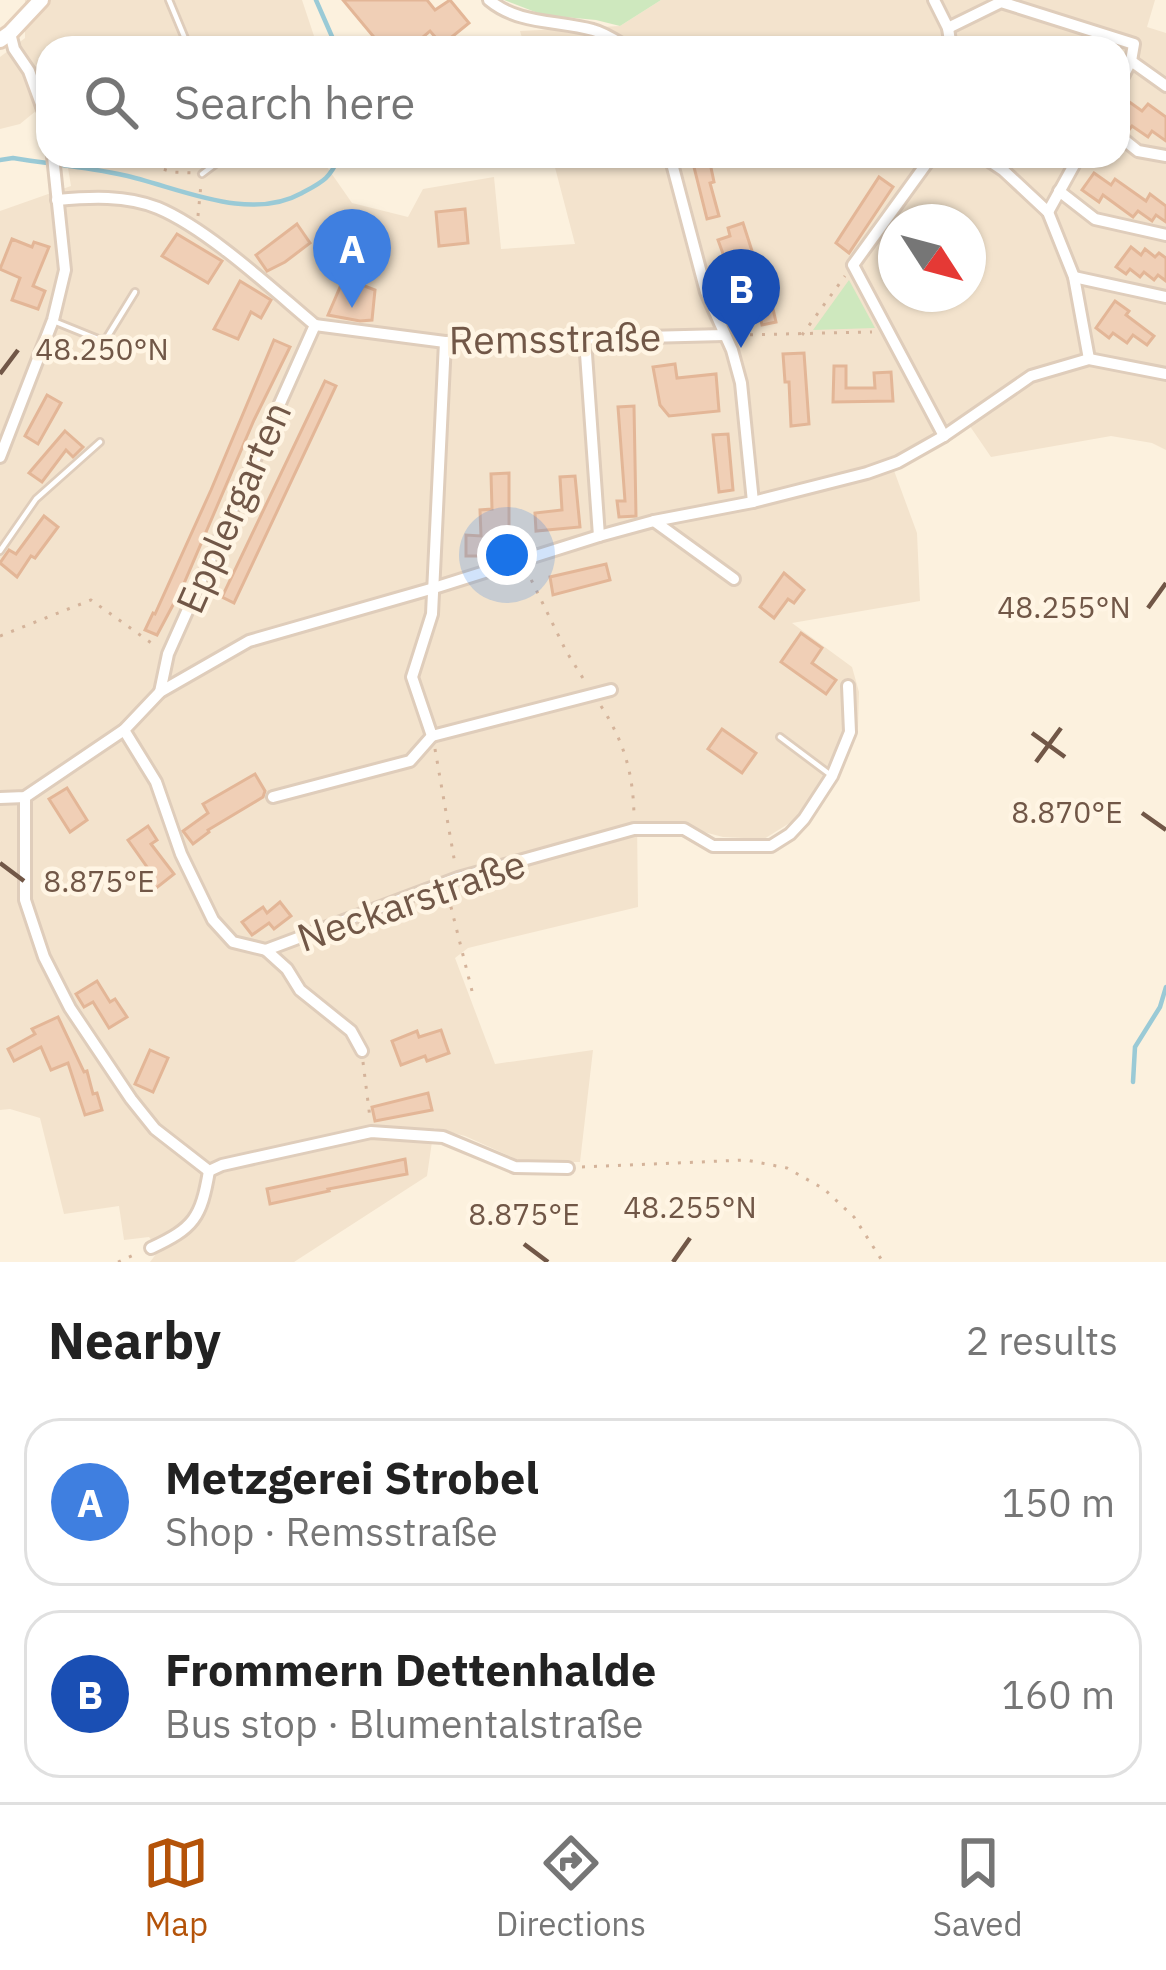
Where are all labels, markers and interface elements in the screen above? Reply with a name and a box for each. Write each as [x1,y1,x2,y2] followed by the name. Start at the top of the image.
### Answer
[36,36,1130,168] search box
[78,69,144,135] icon: search
[174,73,415,131] text: Search here
[878,204,986,312] north arrow
[313,209,391,308] pin: A
[702,249,780,348] pin: B
[448,311,662,365] street label: Remsstraße
[35,329,169,368] text: 48.250°N
[164,393,302,621] street label: Epplergarten
[477,525,537,585] your location
[997,587,1131,626] text: 48.255°N
[1011,792,1123,831] text: 8.870°E
[290,837,532,963] street label: Neckarstraße
[43,861,155,900] text: 8.875°E
[623,1187,757,1226] text: 48.255°N
[468,1194,580,1233] text: 8.875°E
[48,1307,221,1373] text: Nearby
[966,1315,1118,1366] text: 2 results
[165,1448,539,1506] text: Metzgerei Strobel
[77,1477,103,1528] text: A
[1002,1477,1115,1528] text: 150 m
[165,1506,498,1557] text: Shop · Remsstraße
[165,1640,656,1698] text: Frommern Dettenhalde
[77,1669,103,1720] text: B
[1002,1669,1115,1720] text: 160 m
[165,1698,643,1749] text: Bus stop · Blumentalstraße
[143,1830,209,1945] tab: Map
[496,1830,646,1945] tab: Directions
[933,1830,1023,1945] tab: Saved

